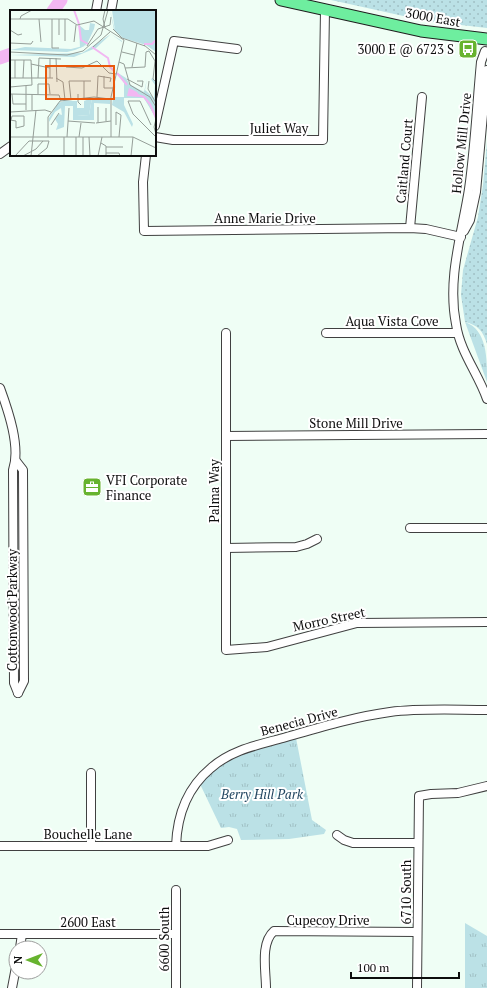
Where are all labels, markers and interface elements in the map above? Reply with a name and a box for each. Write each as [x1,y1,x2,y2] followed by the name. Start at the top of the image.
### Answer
[404,3,462,31] street label: 3000 East
[10,10,156,156] inset map
[457,38,479,60] bus stop icon: 3000 E @ 6723 S
[358,40,454,58] place label: 3000 E @ 6723 S
[447,92,475,194] street label: Hollow Mill Drive
[391,118,417,204] street label: Caitland Court
[250,119,309,137] street label: Juliet Way
[214,209,316,227] street label: Anne Marie Drive
[345,312,439,330] street label: Aqua Vista Cove
[309,414,403,432] street label: Stone Mill Drive
[205,459,223,523] street label: Palma Way
[106,471,187,504] place label: VFI Corporate Finance
[81,476,103,498] office icon: VFI Corporate Finance
[3,548,21,671] street label: Cottonwood Parkway
[291,603,367,635] street label: Morro Street
[258,702,340,740] street label: Benecia Drive
[220,785,304,803] park label: Berry Hill Park
[44,825,132,843] street label: Bouchelle Lane
[397,859,415,924] street label: 6710 South
[155,906,173,971] street label: 6600 South
[286,911,370,929] street label: Cupecoy Drive
[60,913,116,931] street label: 2600 East
[8,940,48,980] north arrow
[351,954,459,980] scale bar
[11,955,25,964] text: N
[357,960,390,975] text: 100 m

